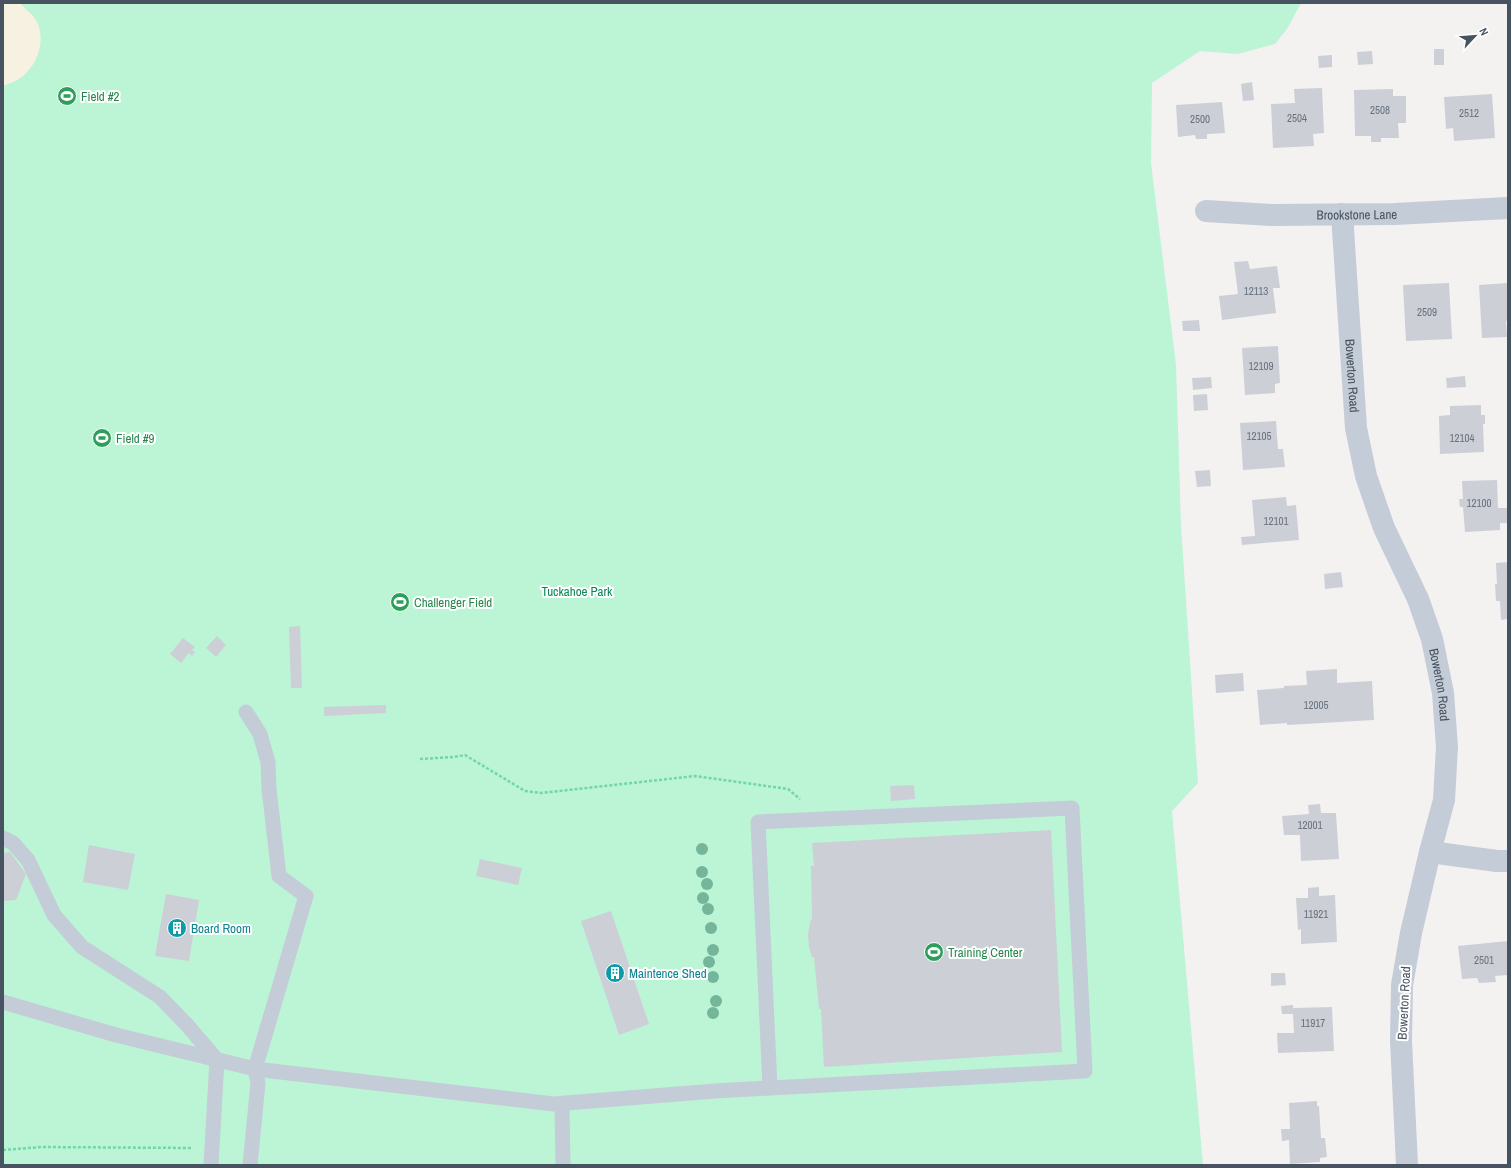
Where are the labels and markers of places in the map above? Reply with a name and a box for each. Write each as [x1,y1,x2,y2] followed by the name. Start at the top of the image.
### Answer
[56,85,78,107] sports icon: Field #2
[81,88,120,105] place label: Field #2
[91,427,113,449] sports icon: Field #9
[116,430,155,447] place label: Field #9
[389,591,411,613] sports icon: Challenger Field
[414,594,492,611] place label: Challenger Field
[166,917,188,939] building icon: Board Room
[191,920,251,937] place label: Board Room
[923,941,945,963] sports icon: Training Center
[948,944,1023,961] place label: Training Center
[604,962,626,984] building icon: Maintence Shed
[629,965,707,982] place label: Maintence Shed

